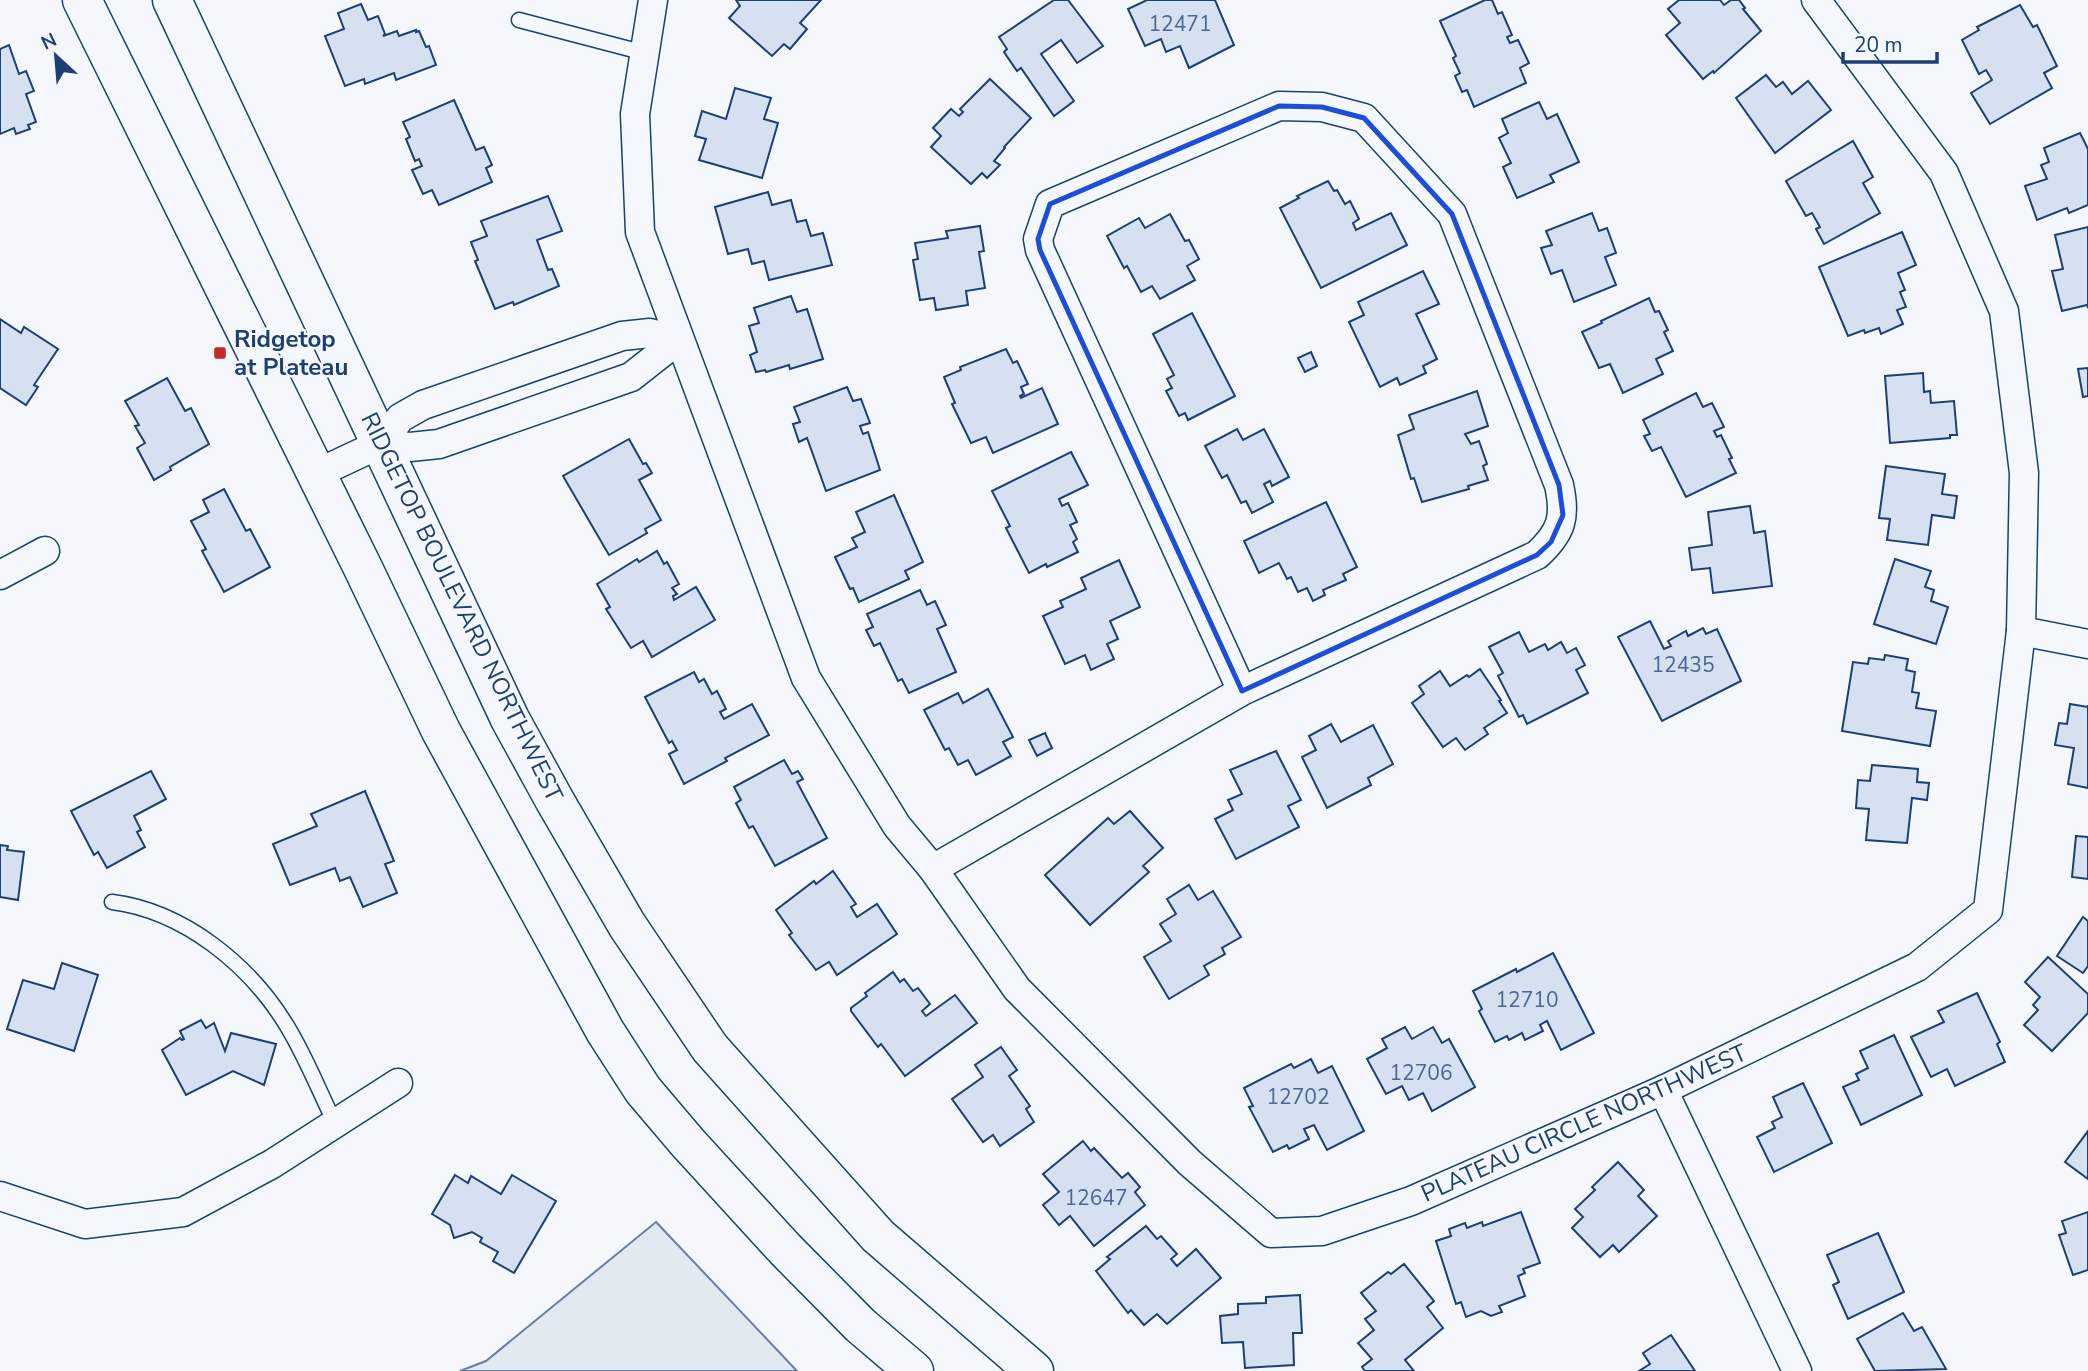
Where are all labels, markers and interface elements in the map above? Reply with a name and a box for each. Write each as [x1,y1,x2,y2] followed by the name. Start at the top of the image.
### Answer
[1149,10,1212,38] house number: 12471
[21,21,91,91] north arrow
[1843,21,1938,65] scale bar
[37,27,61,56] text: N
[1854,31,1903,59] text: 20 m
[234,323,348,383] place label: Ridgetop at Plateau
[212,345,228,361] marker: Ridgetop at Plateau
[353,407,571,808] street label: RIDGETOP BOULEVARD NORTHWEST
[1652,651,1715,679] house number: 12435
[1496,986,1559,1014] house number: 12710
[1416,1036,1753,1210] street label: PLATEAU CIRCLE NORTHWEST
[1390,1059,1453,1087] house number: 12706
[1267,1083,1330,1111] house number: 12702
[1065,1184,1128,1212] house number: 12647

